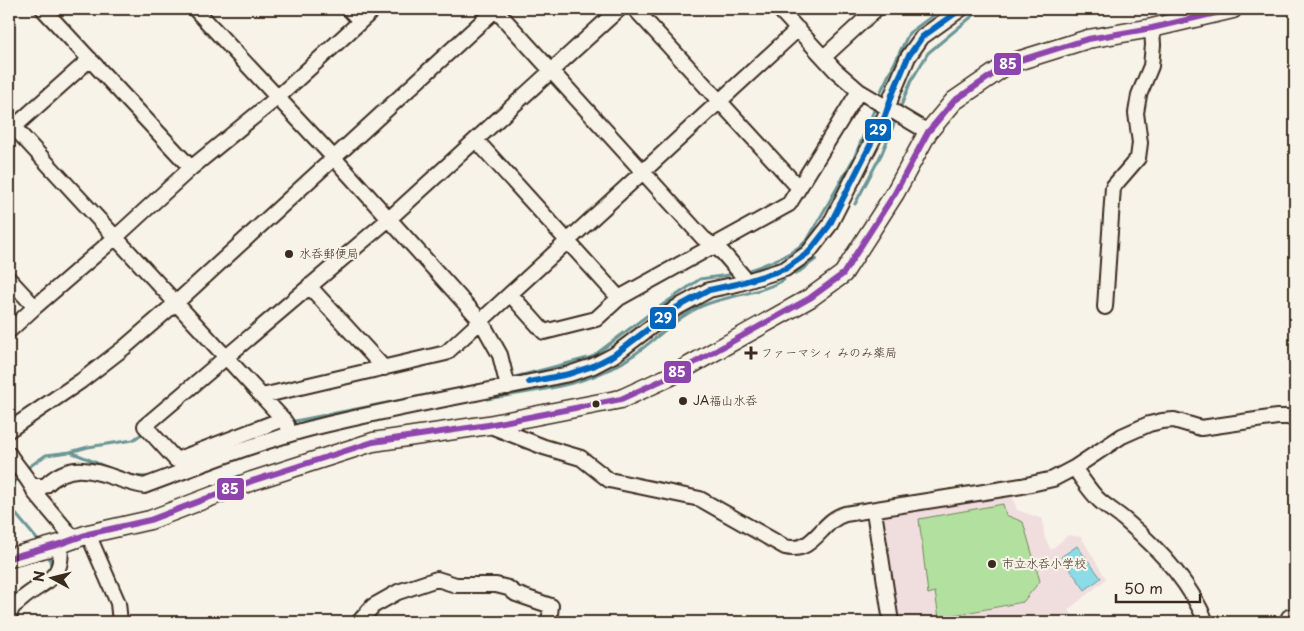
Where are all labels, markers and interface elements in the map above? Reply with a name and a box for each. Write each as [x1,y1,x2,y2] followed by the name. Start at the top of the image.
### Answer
[993,52,1022,76] line badge: 85
[999,53,1017,74] text: 85
[864,118,892,142] line badge: 29
[869,119,887,140] text: 29
[299,244,359,262] place label: 水呑郵便局
[283,248,295,260] marker: 水呑郵便局
[649,306,677,330] line badge: 29
[654,307,672,328] text: 29
[761,343,897,361] place label: ファーマシィ みのみ薬局
[745,347,757,359] marker: ファーマシィ みのみ薬局
[663,360,692,384] line badge: 85
[668,361,686,382] text: 85
[693,391,757,409] place label: JA福山水呑
[677,395,689,407] marker: JA福山水呑
[591,399,601,409] unlabelled marker
[216,477,245,501] line badge: 85
[221,478,239,499] text: 85
[28,554,78,604] north arrow
[1002,554,1086,572] place label: 市立水呑小学校
[986,558,998,570] marker: 市立水呑小学校
[28,570,50,583] text: N
[1116,571,1200,603] scale bar
[1124,576,1163,599] text: 50 m

